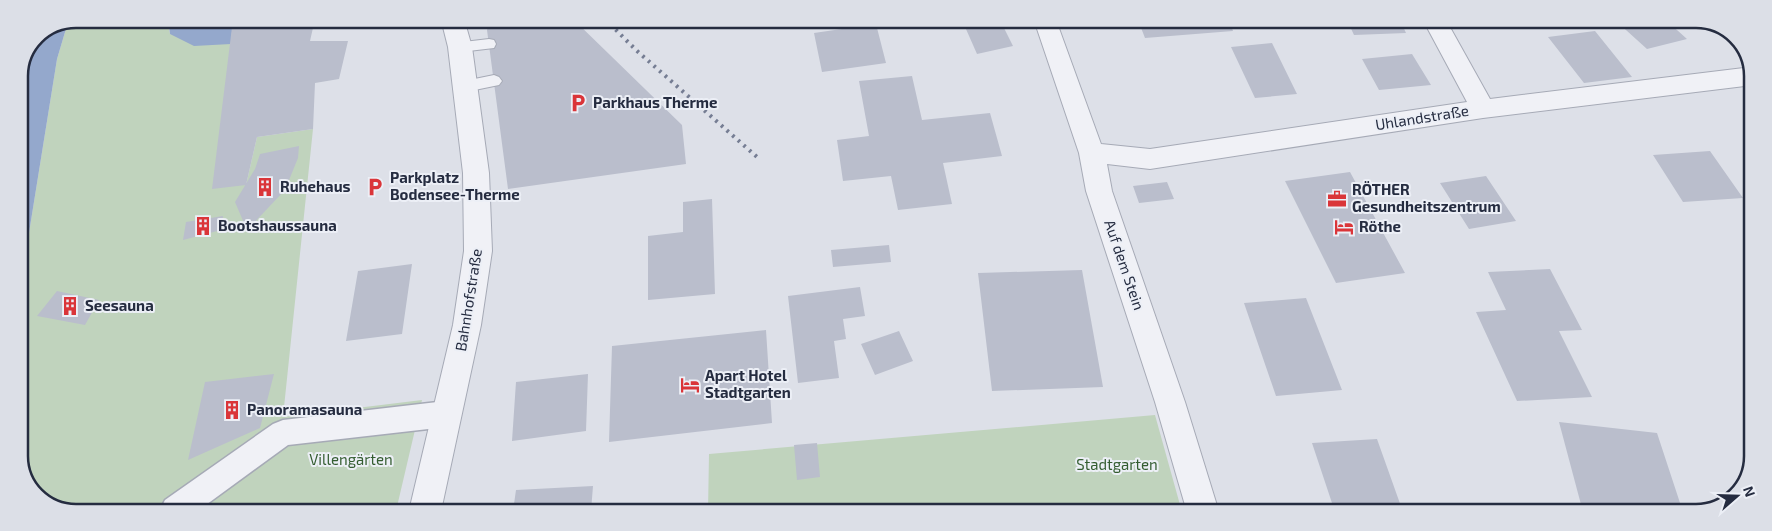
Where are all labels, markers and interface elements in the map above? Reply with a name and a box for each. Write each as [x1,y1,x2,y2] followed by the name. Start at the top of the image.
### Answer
[567,92,589,114] parking icon: Parkhaus Therme
[593,93,717,111] place label: Parkhaus Therme
[1374,101,1470,133] street label: Uhlandstraße
[390,168,520,203] place label: Parkplatz Bodensee-Therme
[254,176,276,198] building icon: Ruhehaus
[364,176,386,198] parking icon: Parkplatz Bodensee-Therme
[280,177,351,195] place label: Ruhehaus
[1352,180,1501,215] place label: RÖTHER Gesundheitszentrum
[1326,188,1348,210] office icon: RÖTHER Gesundheitszentrum
[192,215,214,237] building icon: Bootshaussauna
[218,216,337,234] place label: Bootshaussauna
[1333,216,1355,238] hotel icon: Röthe
[1101,217,1149,312] street label: Auf dem Stein
[1359,217,1401,235] place label: Röthe
[451,247,485,352] street label: Bahnhofstraße
[59,295,81,317] building icon: Seesauna
[85,296,154,314] place label: Seesauna
[705,366,791,401] place label: Apart Hotel Stadtgarten
[679,374,701,396] hotel icon: Apart Hotel Stadtgarten
[221,399,243,421] building icon: Panoramasauna
[247,400,362,418] place label: Panoramasauna
[309,450,393,468] park label: Villengärten
[1076,455,1158,473] park label: Stadtgarten
[1712,471,1762,521] north arrow
[1740,484,1759,499] text: N

